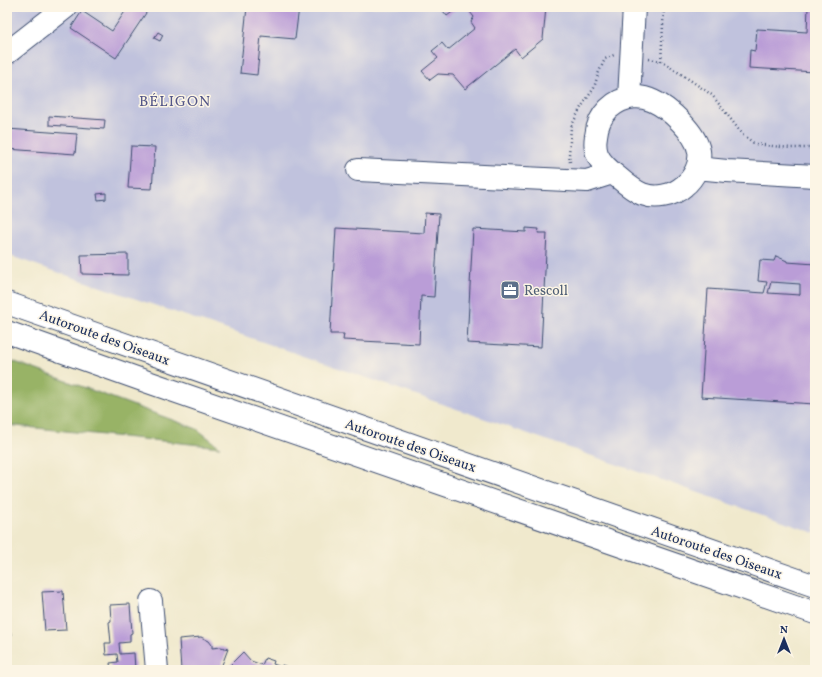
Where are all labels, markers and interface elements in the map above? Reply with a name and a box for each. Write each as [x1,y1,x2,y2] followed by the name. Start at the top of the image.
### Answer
[139,92,211,113] district label: BÉLIGON
[499,279,521,301] office icon: Rescoll
[524,282,568,301] place label: Rescoll
[37,306,172,371] street label: Autoroute des Oiseaux
[342,415,479,478] street label: Autoroute des Oiseaux
[648,522,785,585] street label: Autoroute des Oiseaux
[764,619,804,659] north arrow
[780,623,788,638] text: N

